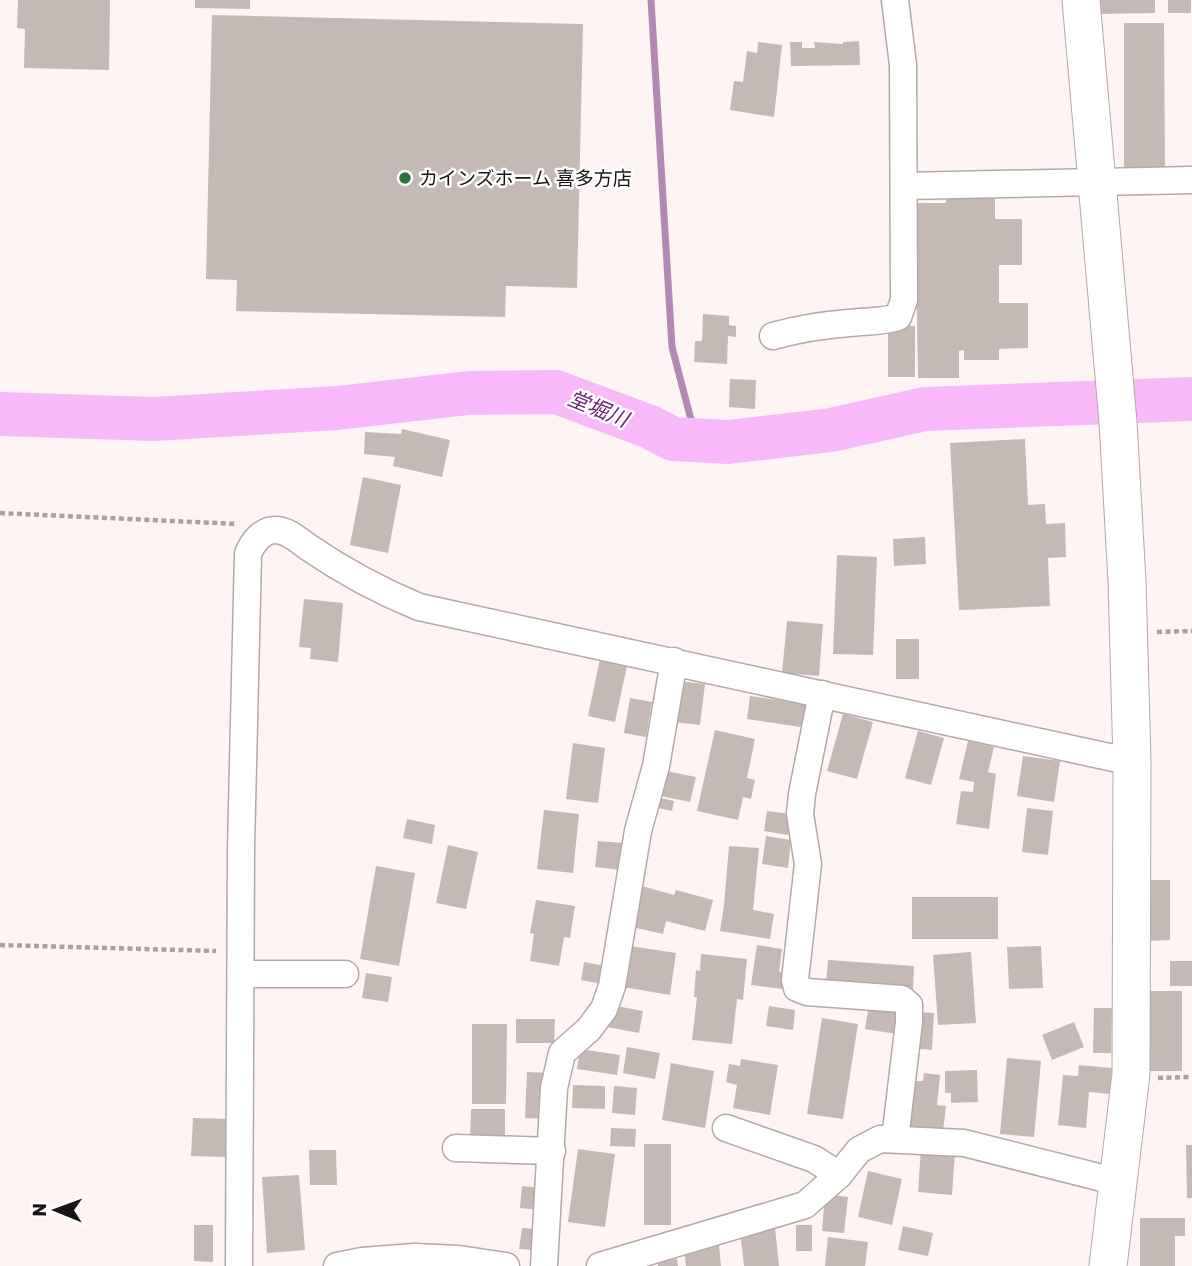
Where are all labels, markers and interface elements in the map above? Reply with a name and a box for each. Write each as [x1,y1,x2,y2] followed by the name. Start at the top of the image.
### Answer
[419,167,632,190] place label: カインズホーム 喜多方店
[397,170,413,186] marker: カインズホーム 喜多方店
[564,385,634,433] water label: 堂堀川
[21,1175,91,1245] north arrow
[28,1203,51,1217] text: N

